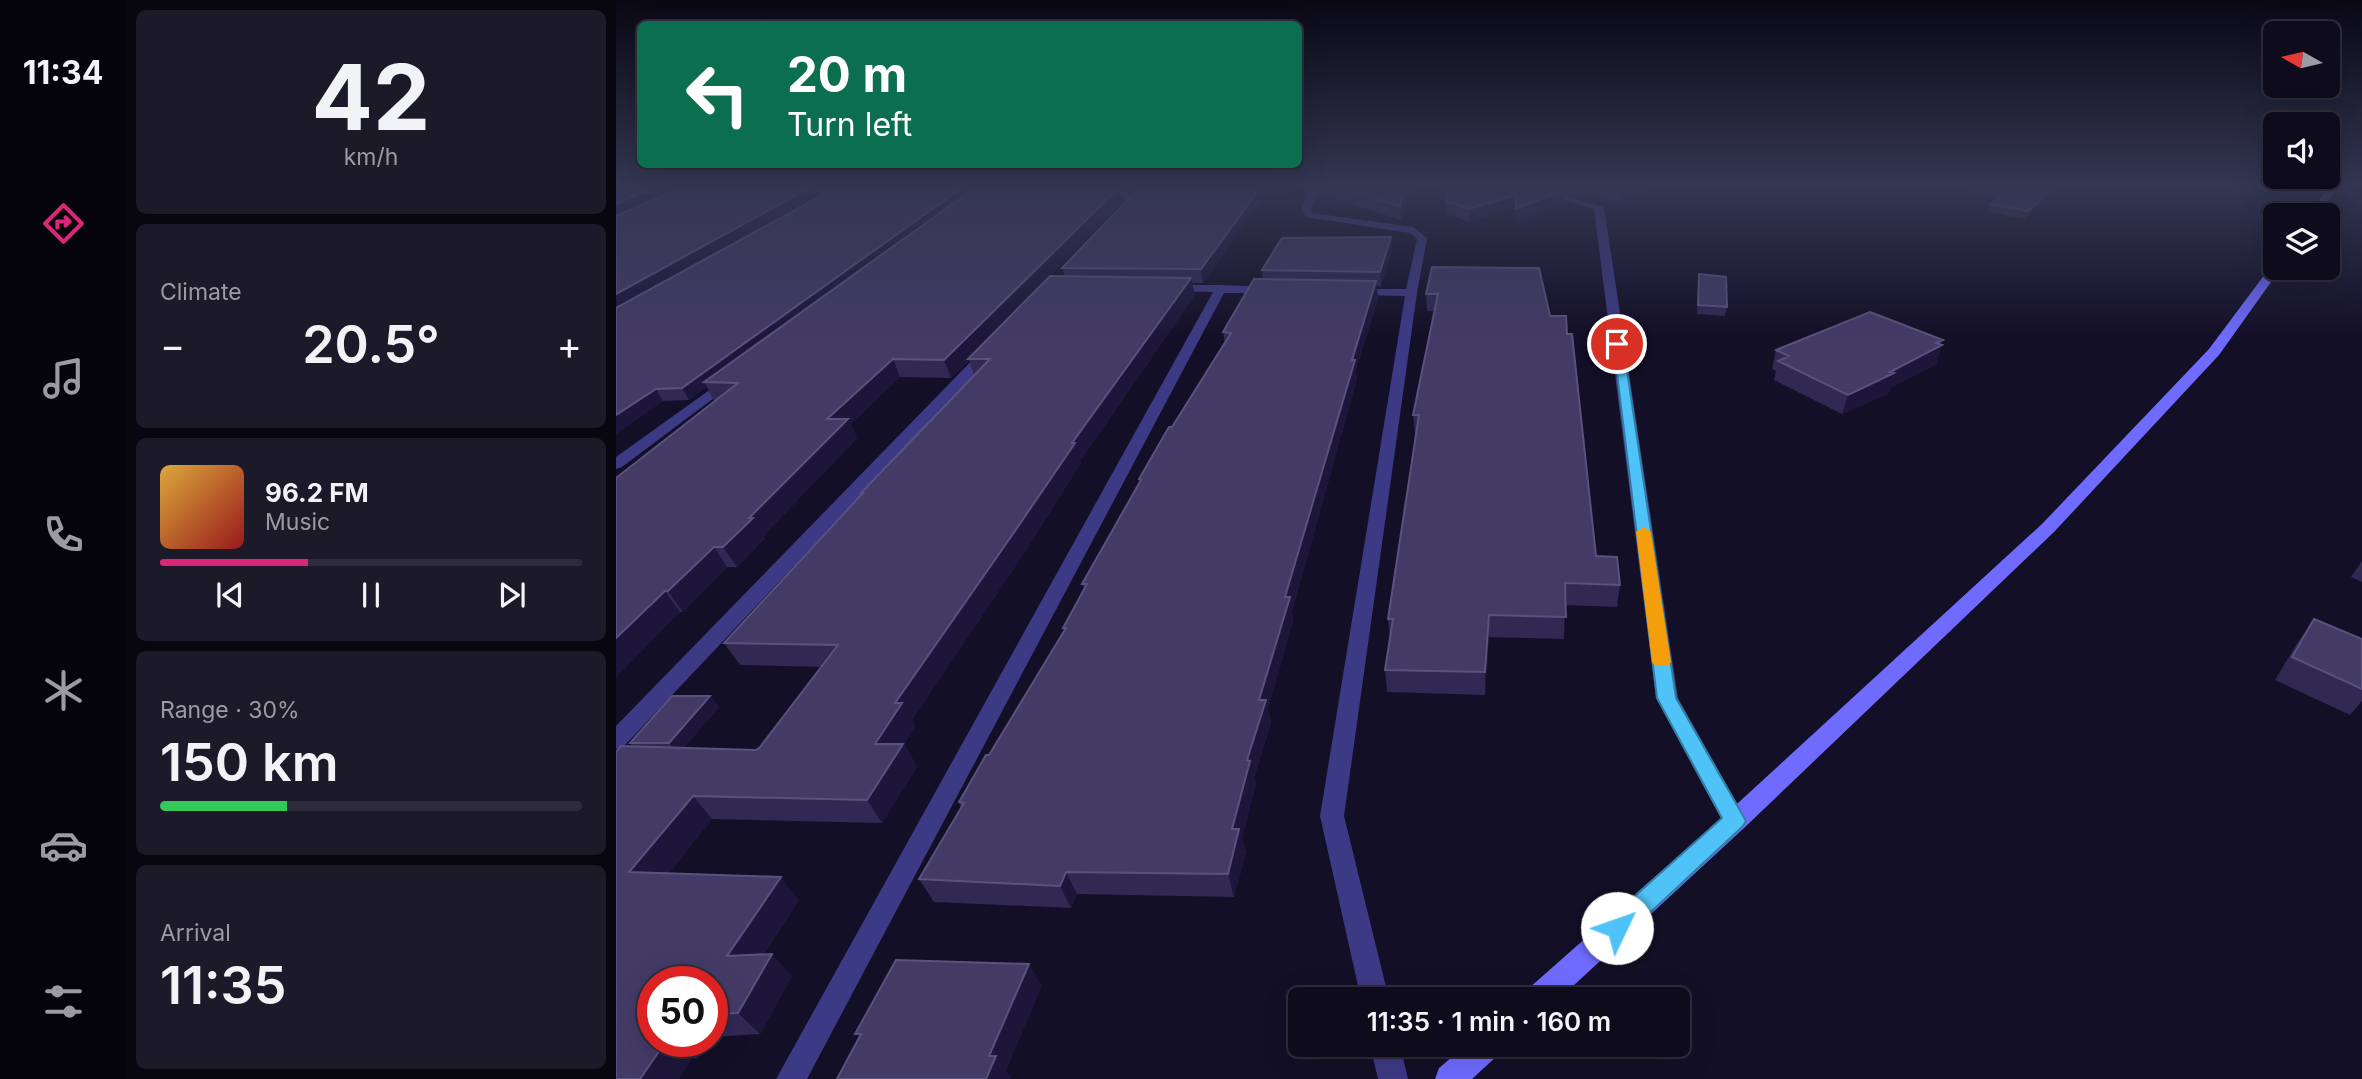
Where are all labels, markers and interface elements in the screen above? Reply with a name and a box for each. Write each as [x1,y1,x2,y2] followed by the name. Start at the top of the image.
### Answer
[2263,21,2340,98] north arrow
[2263,21,2340,280] map controls
[312,42,430,152] text: 42
[787,45,907,104] text: 20 m
[672,49,763,140] icon: left
[23,53,103,92] text: 11:34
[787,105,912,144] text: Turn left
[2263,112,2340,189] button: sound
[344,143,398,171] text: km/h
[39,199,88,248] icon: directions
[2263,203,2340,280] button: layers
[160,278,242,306] text: Climate
[302,313,440,376] text: 20.5°
[1587,314,1647,374] pin
[160,322,185,368] text: −
[557,322,582,368] text: +
[1598,325,1636,363] icon: arrive
[39,354,88,403] icon: music
[265,477,369,508] text: 96.2 FM
[265,508,330,536] text: Music
[39,510,88,559] icon: phone
[211,576,249,614] icon: previous
[352,576,390,614] icon: pause
[493,576,531,614] icon: next
[39,666,88,715] icon: climate
[160,696,300,724] text: Range · 30%
[160,731,339,794] text: 150 km
[39,821,88,870] icon: car
[1580,891,1654,965] position arrow
[160,919,231,947] text: Arrival
[160,954,286,1017] text: 11:35
[637,966,728,1057] speed limit sign: 50
[39,977,88,1026] icon: filters
[1367,1006,1611,1037] text: 11:35 · 1 min · 160 m

